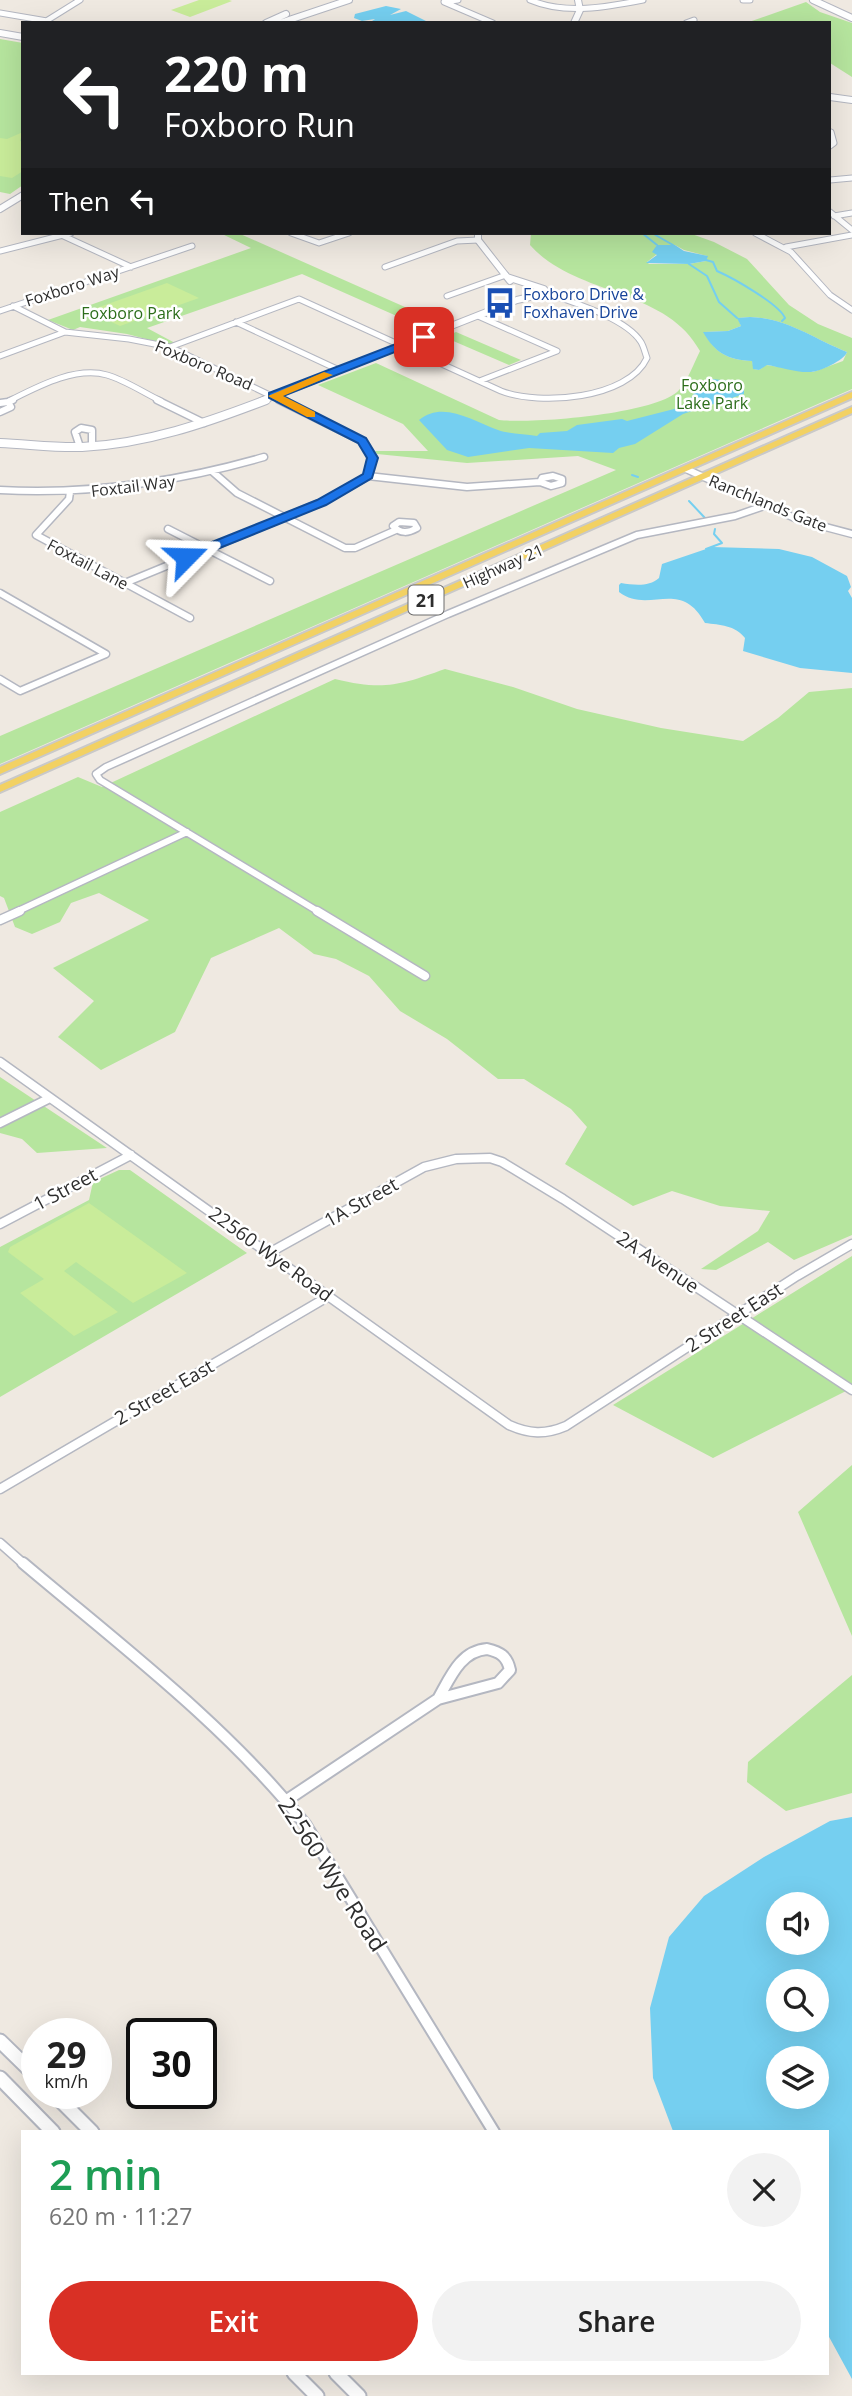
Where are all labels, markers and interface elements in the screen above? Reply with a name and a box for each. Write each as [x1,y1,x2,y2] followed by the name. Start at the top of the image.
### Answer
[164,40,309,106] text: 220 m
[49,49,140,140] icon: left
[164,103,355,146] text: Foxboro Run
[124,182,162,220] icon: left
[49,183,110,219] text: Then
[22,260,123,312] street label: Foxboro Way
[523,283,644,323] place label: Foxboro Drive & Foxhaven Drive
[483,286,517,320] bus stop icon: Foxboro Drive & Foxhaven Drive
[81,302,181,324] park label: Foxboro Park
[394,307,454,367] pin
[405,318,443,356] icon: arrive
[152,335,256,395] street label: Foxboro Road
[676,374,749,414] park label: Foxboro Lake Park
[706,469,830,537] street label: Ranchlands Gate
[90,470,177,502] street label: Foxtail Way
[149,520,223,594] position arrow
[43,533,133,595] street label: Foxtail Lane
[459,538,547,594] street label: Highway 21
[408,586,444,614] road number: 21
[28,1161,102,1217] street label: 1 Street
[319,1171,403,1233] street label: 1A Street
[204,1200,338,1308] street label: 22560 Wye Road
[612,1225,704,1299] street label: 2A Avenue
[680,1276,788,1358] street label: 2 Street East
[110,1353,219,1431] street label: 2 Street East
[271,1791,395,1957] street label: 22560 Wye Road
[766,1892,829,2109] map controls
[766,1892,829,1955] button: sound
[766,1969,829,2032] button: search
[126,2018,217,2109] speed limit sign: 30
[46,2031,87,2078] text: 29
[766,2046,829,2109] button: layers
[45,2069,88,2093] text: km/h
[49,2145,162,2202] text: 2 min
[727,2153,801,2227] button: close
[49,2200,192,2232] text: 620 m · 11:27
[49,2281,418,2361] button: Exit
[432,2281,801,2361] button: Share

